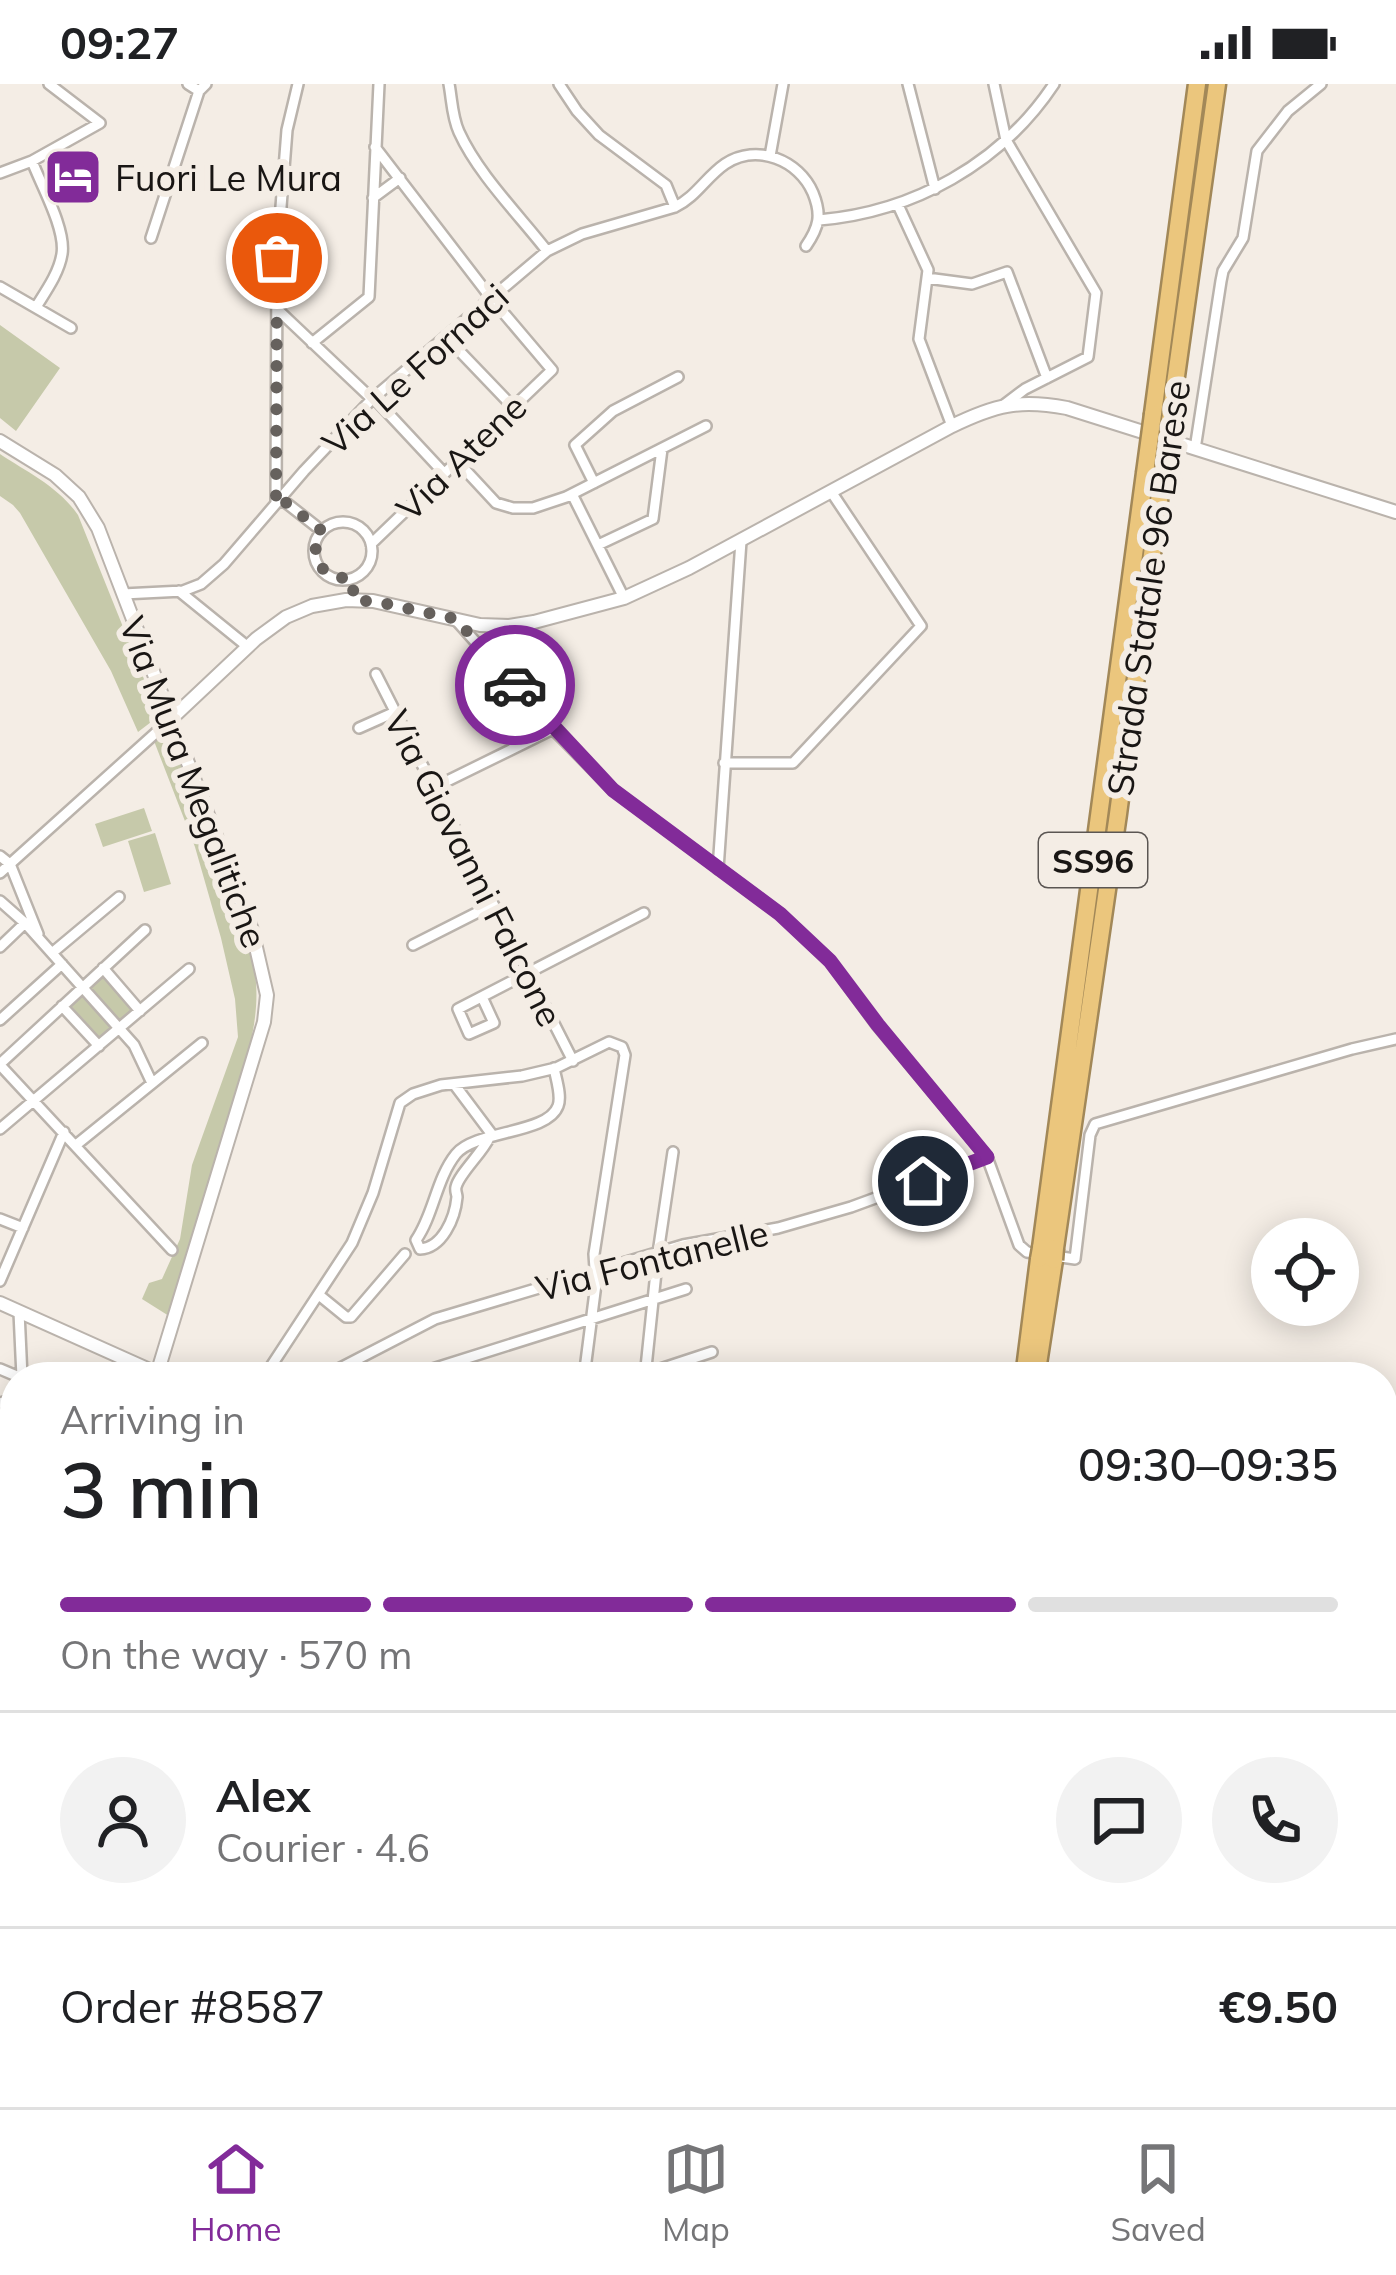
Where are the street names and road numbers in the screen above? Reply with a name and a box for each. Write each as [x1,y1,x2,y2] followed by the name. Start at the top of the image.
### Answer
[312,274,518,464] street label: Via Le Fornaci
[1097,377,1199,799] street label: Strada Statale 96 Barese
[387,384,535,530] street label: Via Atene
[110,610,278,954] street label: Via Mura Megalitiche
[375,702,573,1034] street label: Via Giovanni Falcone
[1039,833,1147,887] road number: SS96
[531,1209,773,1311] street label: Via Fontanelle

